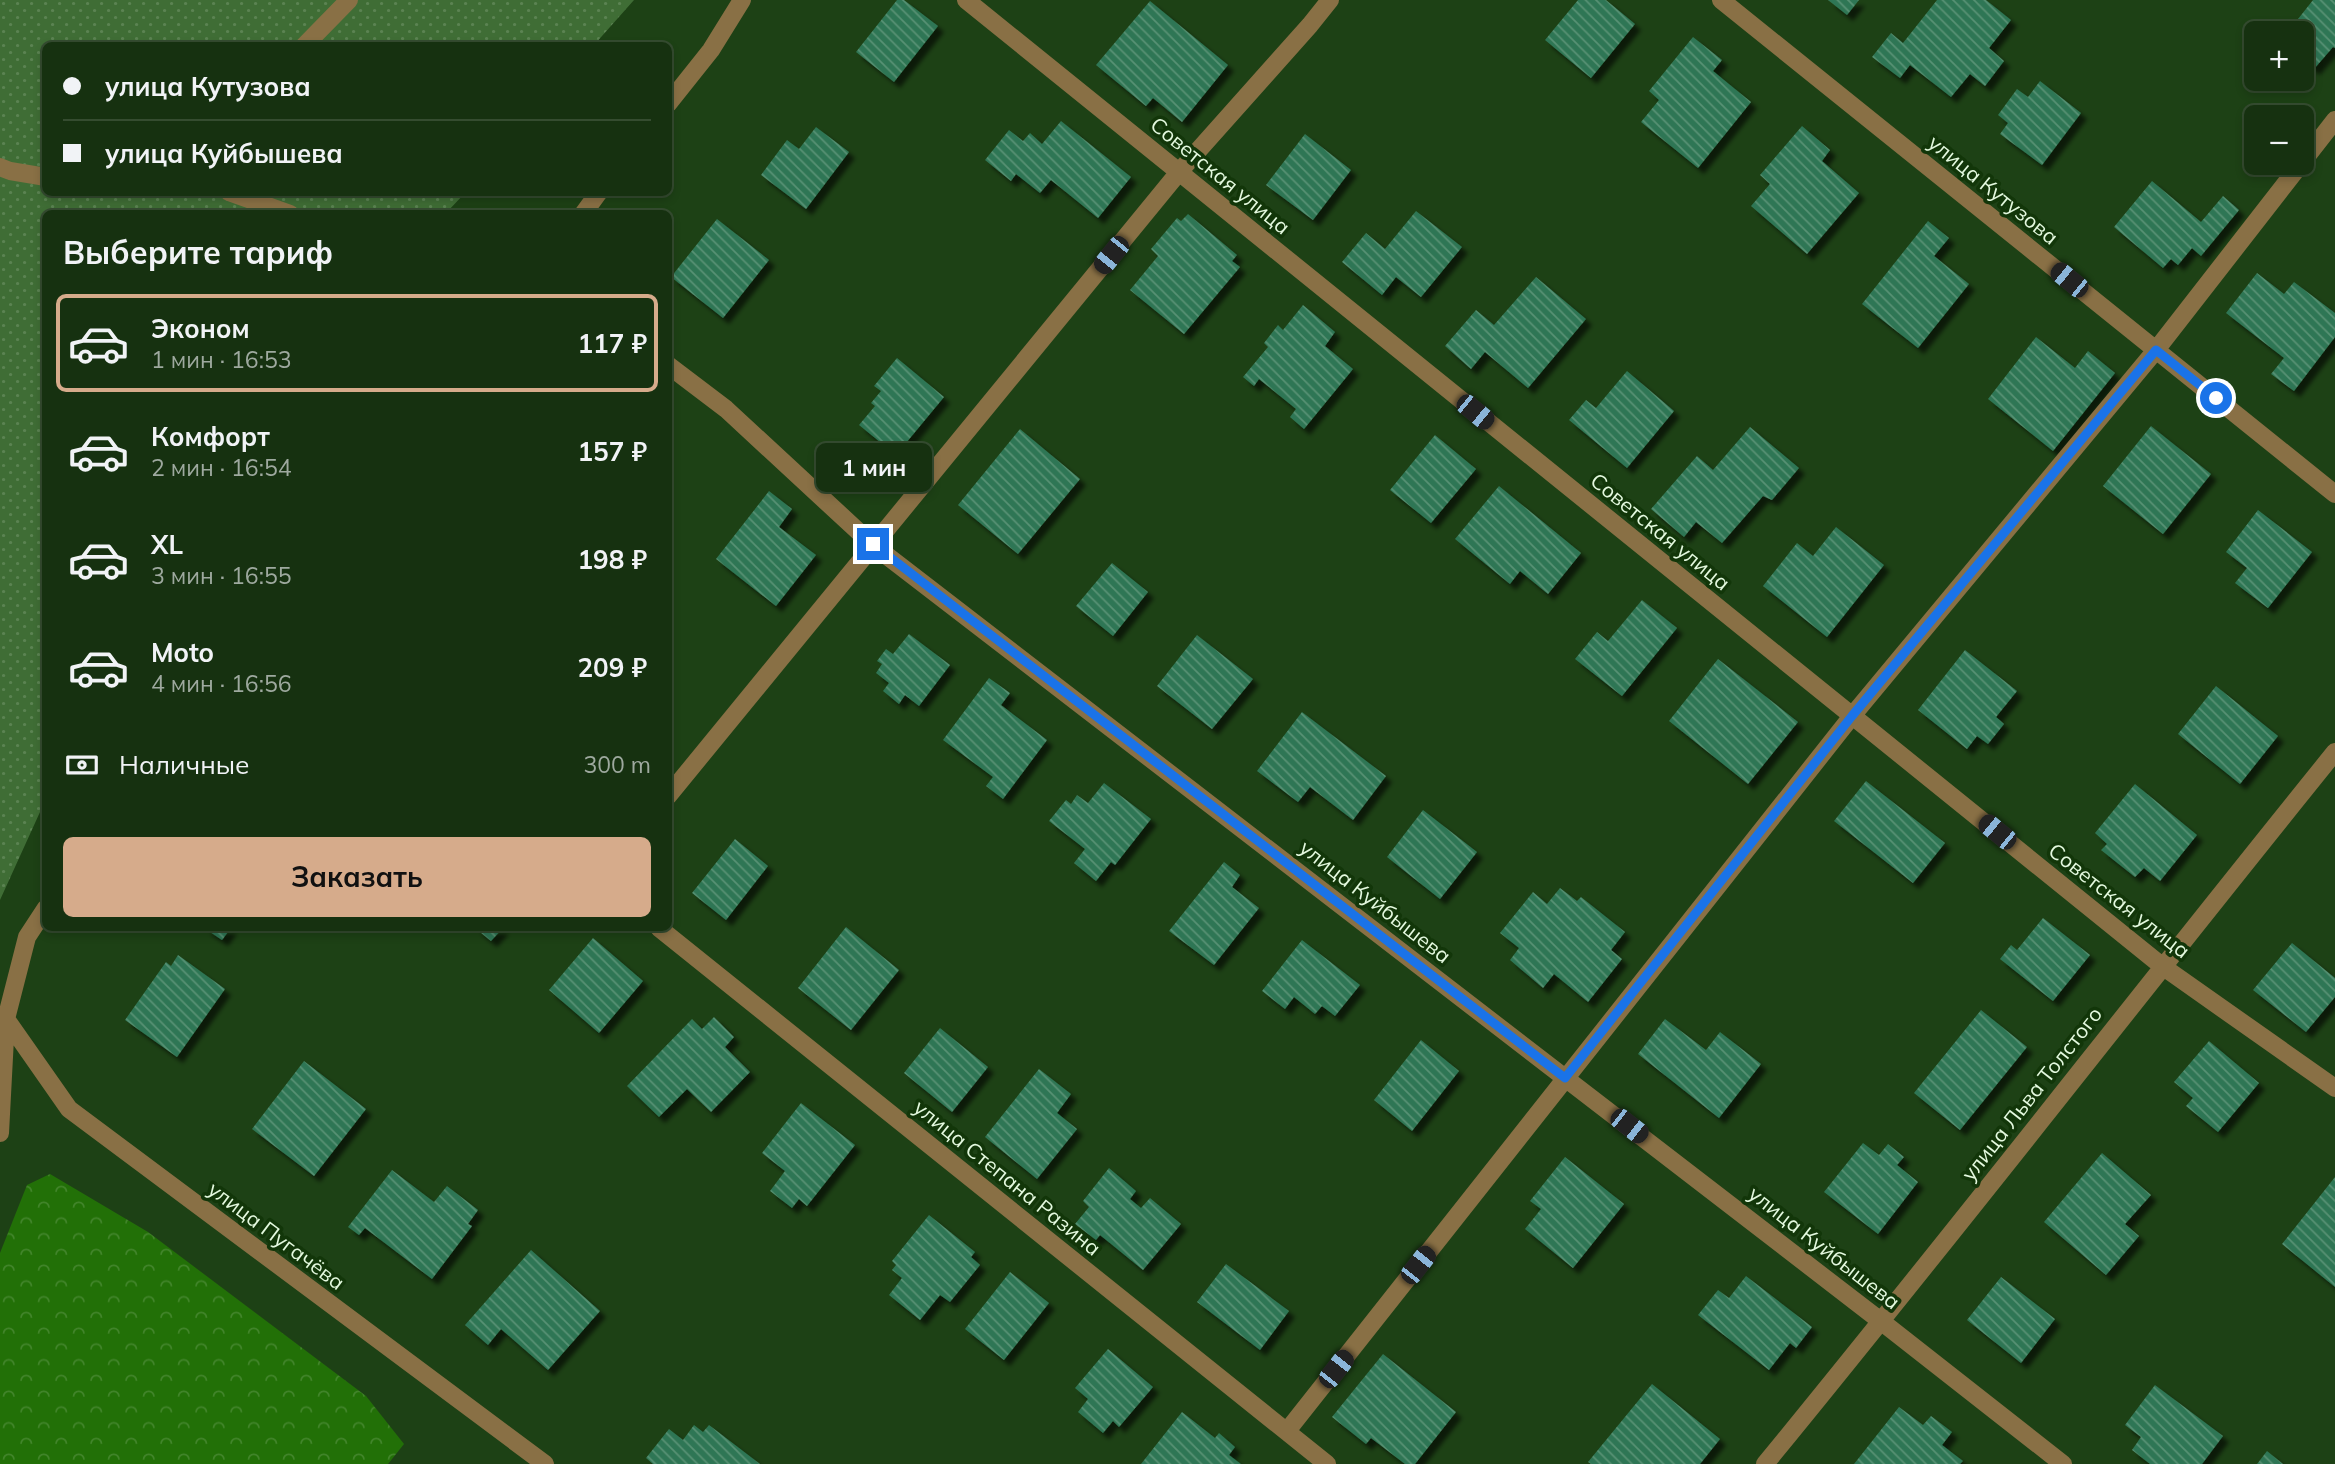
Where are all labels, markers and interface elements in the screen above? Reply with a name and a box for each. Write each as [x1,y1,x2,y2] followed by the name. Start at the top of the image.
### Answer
[2244,21,2314,175] map controls
[2244,21,2314,91] button: +
[105,70,311,103] text: улица Кутузова
[2244,105,2314,175] button: −
[1146,111,1296,239] street label: Советская улица
[1923,129,2064,250] street label: улица Кутузова
[105,137,343,170] text: улица Куйбышева
[63,232,333,272] text: Выберите тариф
[1090,232,1133,278] car
[2047,259,2092,301] car
[67,312,130,375] icon: car
[151,312,250,345] text: Эконом
[577,327,647,360] text: 117 ₽
[151,345,291,374] text: 1 мин · 16:53
[2200,382,2232,414] route start
[1453,391,1498,433] car
[67,420,130,483] icon: car
[151,420,270,453] text: Комфорт
[577,435,647,468] text: 157 ₽
[815,442,931,491] callout: 1 мин
[151,453,291,482] text: 2 мин · 16:54
[842,453,906,482] text: 1 мин
[1586,467,1736,595] street label: Советская улица
[67,528,130,591] icon: car
[151,528,183,561] text: XL
[857,528,889,560] route end
[577,543,647,576] text: 198 ₽
[151,561,291,590] text: 3 мин · 16:55
[67,636,130,699] icon: car
[151,636,214,669] text: Moto
[577,651,647,684] text: 209 ₽
[151,669,291,698] text: 4 мин · 16:56
[63,746,101,784] icon: cash
[119,748,249,781] text: Наличные
[583,750,651,779] text: 300 m
[1975,811,2020,853] car
[1295,834,1457,968] street label: улица Куйбышева
[63,837,651,917] button: Заказать
[2044,837,2195,963] street label: Советская улица
[1955,1001,2107,1186] street label: улица Льва Толстого
[909,1094,1106,1261] street label: улица Степана Разина
[1606,1105,1653,1147] car
[203,1175,350,1295] street label: улица Пугачёва
[1744,1180,1906,1314] street label: улица Куйбышева
[1397,1242,1440,1288] car
[1315,1346,1358,1392] car

